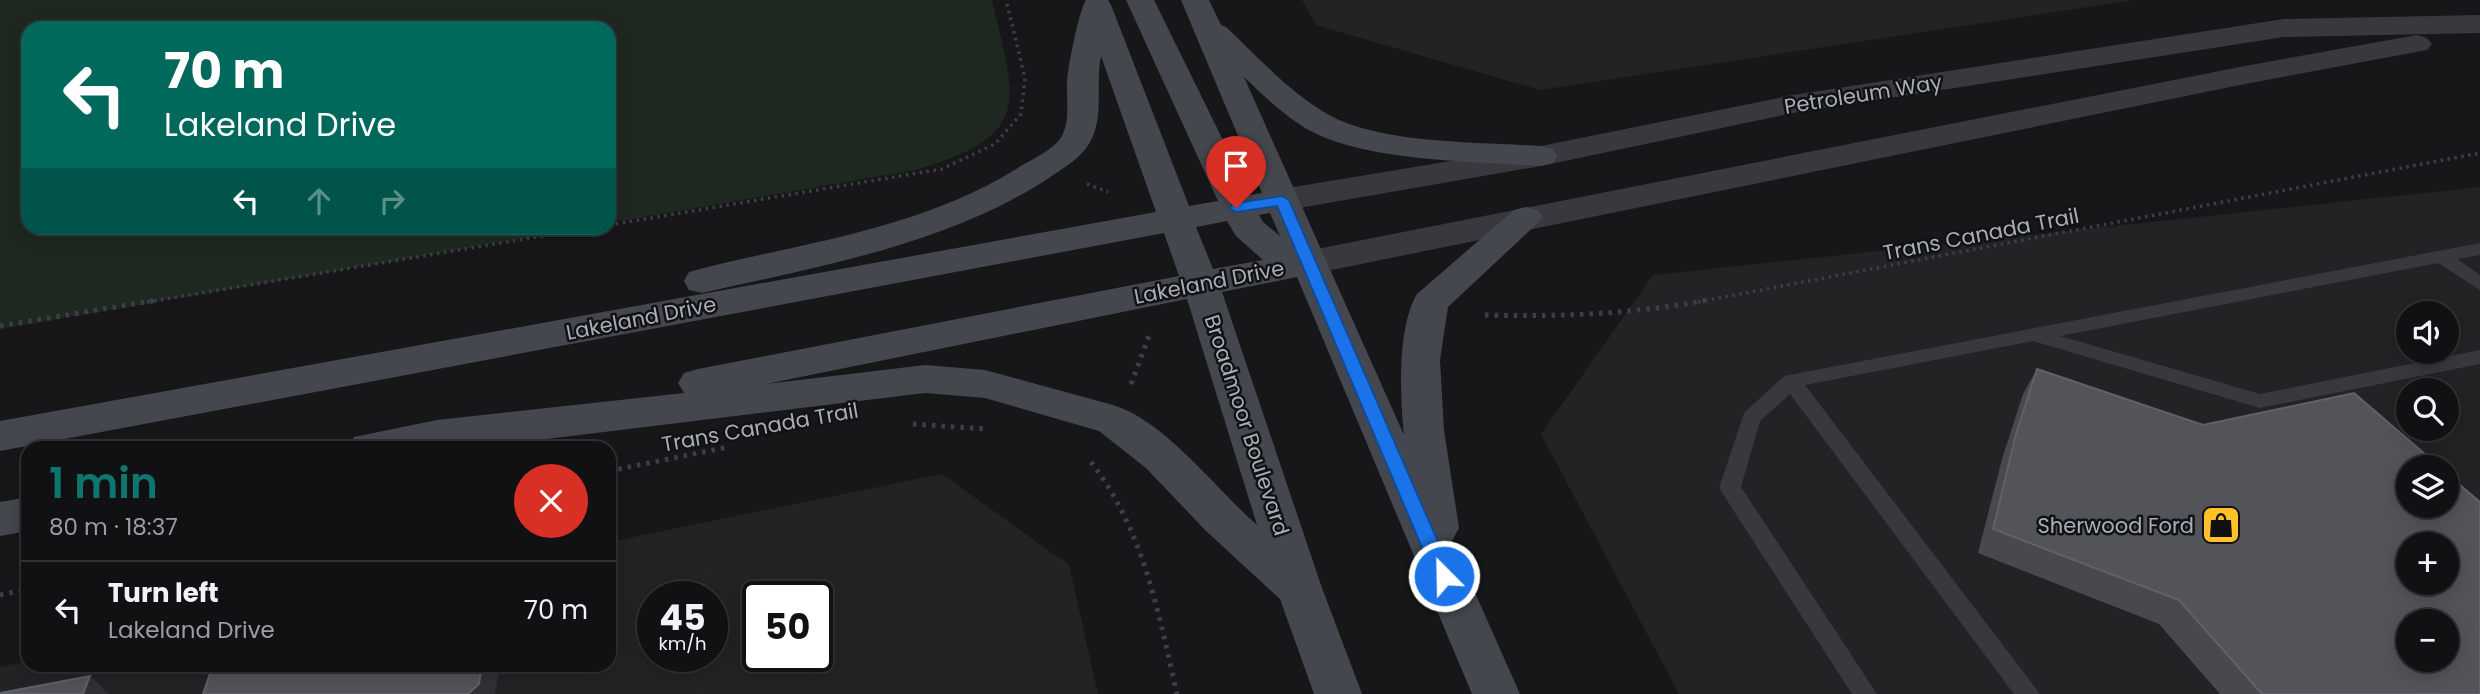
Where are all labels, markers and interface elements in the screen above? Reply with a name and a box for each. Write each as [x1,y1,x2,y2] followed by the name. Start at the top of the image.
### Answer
[164,37,284,105] text: 70 m
[49,49,140,140] icon: left
[1782,67,1944,121] street label: Petroleum Way
[164,102,396,147] text: Lakeland Drive
[1206,136,1266,208] pin
[1217,147,1255,185] icon: arrive
[227,182,265,220] icon: left
[300,182,338,220] icon: ahead
[373,182,411,220] icon: right
[1880,201,2082,267] street label: Trans Canada Trail
[1131,253,1287,311] street label: Lakeland Drive
[563,289,719,347] street label: Lakeland Drive
[2396,301,2459,672] map controls
[2396,301,2459,364] button: sound
[1198,311,1296,539] street label: Broadmoor Boulevard
[2396,378,2459,441] button: search
[659,395,861,459] street label: Trans Canada Trail
[49,454,158,513] text: 1 min
[2396,455,2459,518] button: layers
[514,464,588,538] button: close
[2200,504,2242,546] shop icon: Sherwood Ford
[49,511,178,543] text: 80 m · 18:37
[2037,511,2194,540] place label: Sherwood Ford
[2396,532,2459,595] button: +
[1407,539,1481,613] position arrow
[108,575,219,611] text: Turn left
[742,581,833,672] speed limit sign: 50
[49,591,87,629] icon: left
[524,592,588,628] text: 70 m
[659,593,706,642] text: 45
[2396,609,2459,672] button: −
[108,614,275,646] text: Lakeland Drive
[659,631,706,656] text: km/h

